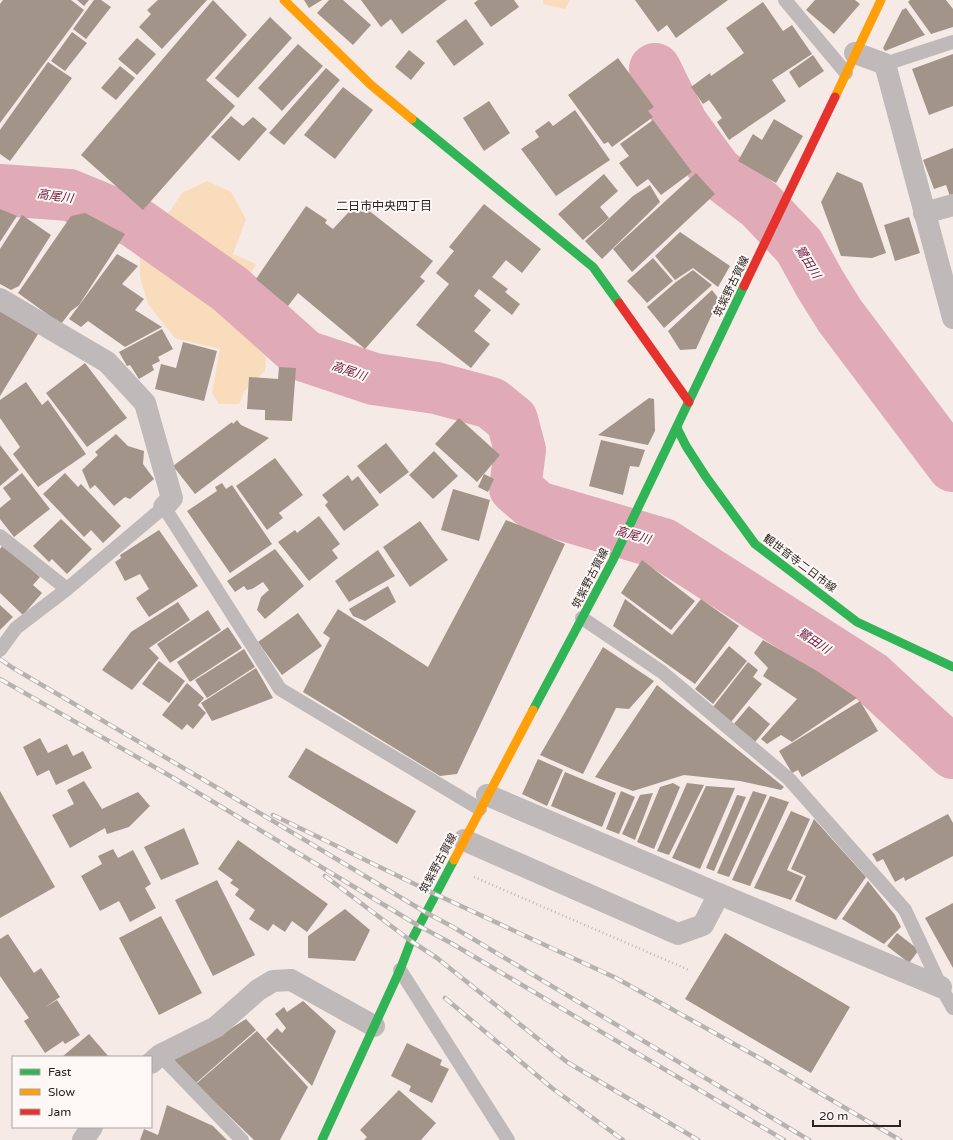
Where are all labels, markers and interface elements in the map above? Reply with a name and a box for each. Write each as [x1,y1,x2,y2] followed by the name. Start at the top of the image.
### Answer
[36,187,76,206] water label: 高尾川
[336,199,432,213] district label: 二日市中央四丁目
[793,243,825,283] water label: 鷺田川
[711,254,752,319] street label: 筑紫野古賀線
[330,359,370,384] water label: 高尾川
[614,523,654,547] water label: 高尾川
[761,532,839,595] street label: 観世音寺二日市線
[570,546,611,611] street label: 筑紫野古賀線
[795,625,835,658] water label: 鷺田川
[417,831,460,895] street label: 筑紫野古賀線
[12,1056,152,1128] legend
[48,1065,72,1079] text: Fast
[48,1085,75,1099] text: Slow
[813,1102,900,1128] scale bar
[48,1105,71,1119] text: Jam
[819,1109,848,1123] text: 20 m

